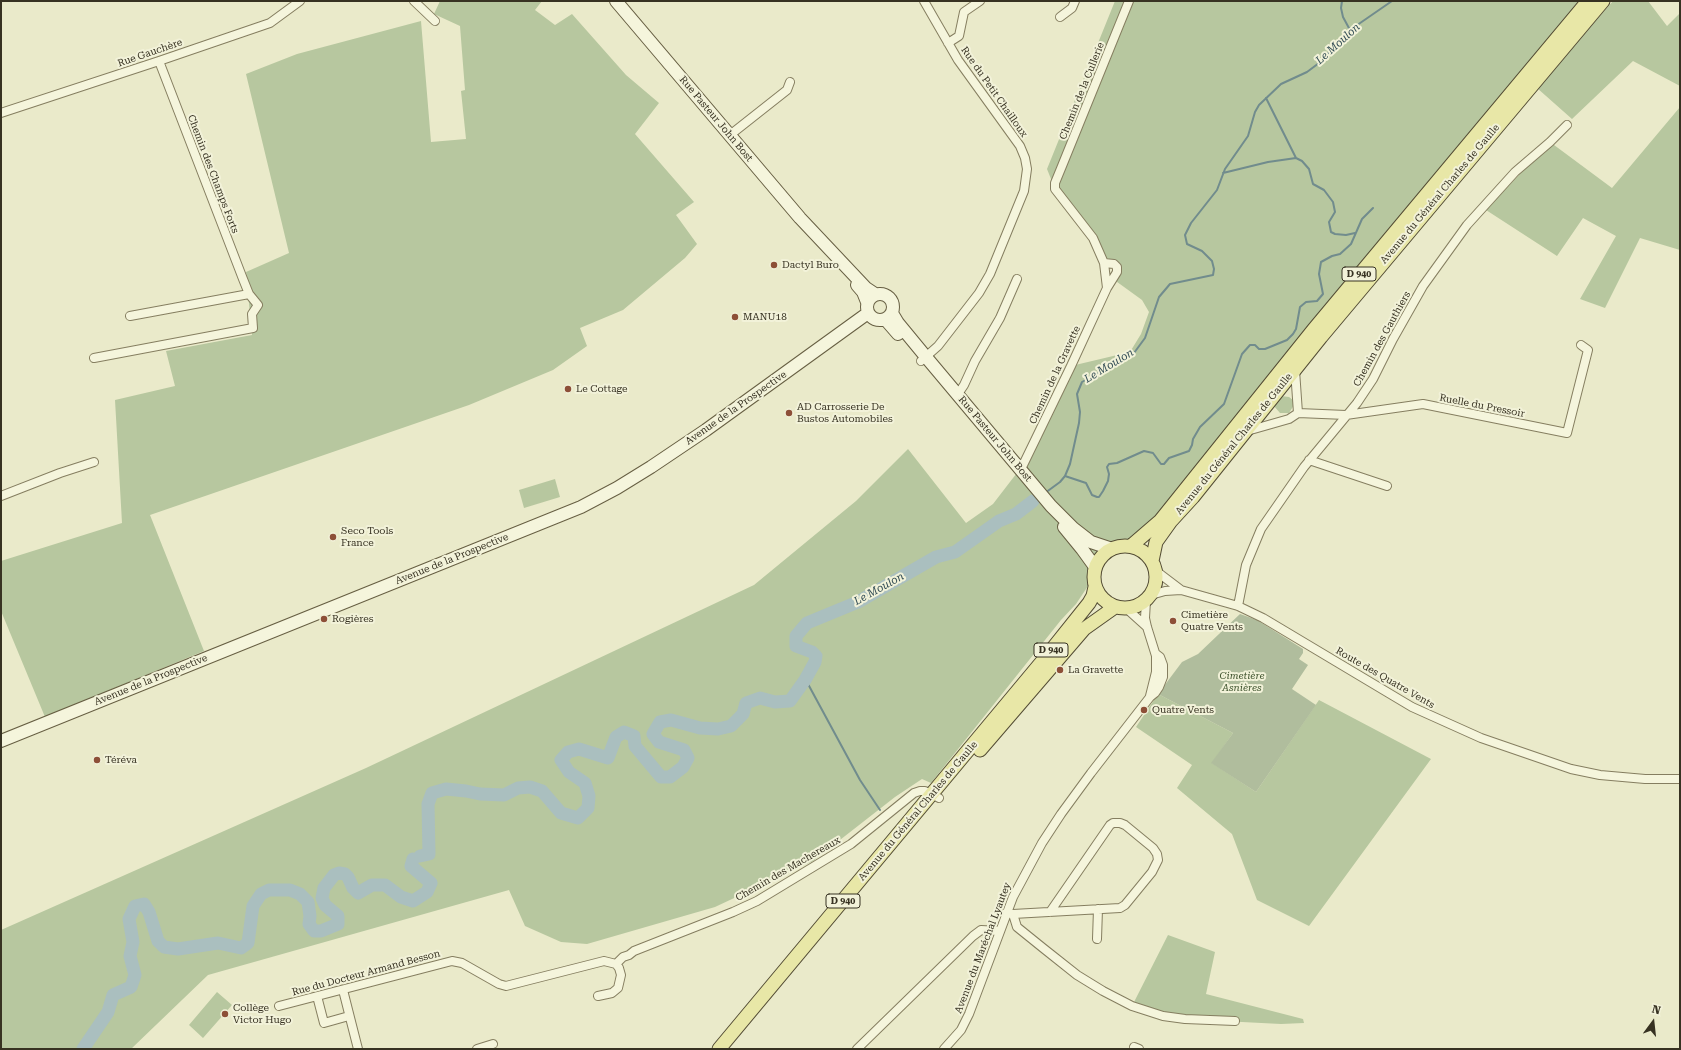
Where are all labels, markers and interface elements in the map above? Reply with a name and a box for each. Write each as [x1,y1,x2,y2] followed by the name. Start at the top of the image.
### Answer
[1313,21,1363,67] water label: Le Moulon
[116,36,184,70] street label: Rue Gauchère
[1057,41,1107,141] street label: Chemin de la Cullerie
[958,44,1030,140] street label: Rue du Petit Chailloux
[677,74,755,164] street label: Rue Pasteur John Bost
[185,113,241,235] street label: Chemin des Champs Forts
[1378,122,1502,266] street label: Avenue du Général Charles de Gaulle
[782,259,839,271] place label: Dactyl Buro
[769,260,779,270] marker: Dactyl Buro
[1342,267,1376,281] road number: D 940
[1351,289,1413,389] street label: Chemin des Gauthiers
[743,311,787,323] place label: MANU18
[730,312,740,322] marker: MANU18
[1027,324,1083,426] street label: Chemin de la Gravette
[1082,346,1136,386] water label: Le Moulon
[683,368,789,448] street label: Avenue de la Prospective
[1173,371,1295,517] street label: Avenue du Général Charles de Gaulle
[576,383,627,395] place label: Le Cottage
[563,384,573,394] marker: Le Cottage
[1438,392,1526,420] street label: Ruelle du Pressoir
[956,394,1034,484] street label: Rue Pasteur John Bost
[797,401,893,424] place label: AD Carrosserie De Bustos Automobiles
[784,408,794,418] marker: AD Carrosserie De Bustos Automobiles
[341,525,393,548] place label: Seco Tools France
[394,531,510,587] street label: Avenue de la Prospective
[328,532,338,542] marker: Seco Tools France
[852,570,906,608] water label: Le Moulon
[1181,609,1243,632] place label: Cimetière Quatre Vents
[332,613,373,625] place label: Rogières
[319,614,329,624] marker: Rogières
[1168,616,1178,626] marker: Cimetière Quatre Vents
[1034,643,1068,657] road number: D 940
[1333,645,1437,711] street label: Route des Quatre Vents
[93,652,209,708] street label: Avenue de la Prospective
[1068,664,1123,676] place label: La Gravette
[1055,665,1065,675] marker: La Gravette
[1220,670,1264,694] park label: Cimetière Asnières
[1152,704,1214,716] place label: Quatre Vents
[1139,705,1149,715] marker: Quatre Vents
[856,739,980,883] street label: Avenue du Général Charles de Gaulle
[105,754,137,766] place label: Téréva
[92,755,102,765] marker: Téréva
[734,834,842,904] street label: Chemin des Machereaux
[952,881,1014,1015] street label: Avenue du Maréchal Lyautey
[826,894,860,908] road number: D 940
[291,947,441,999] street label: Rue du Docteur Armand Besson
[233,1002,291,1026] place label: Collège Victor Hugo
[1633,1002,1673,1042] north arrow
[1650,1003,1662,1017] text: N
[220,1009,230,1019] marker: Collège Victor Hugo

